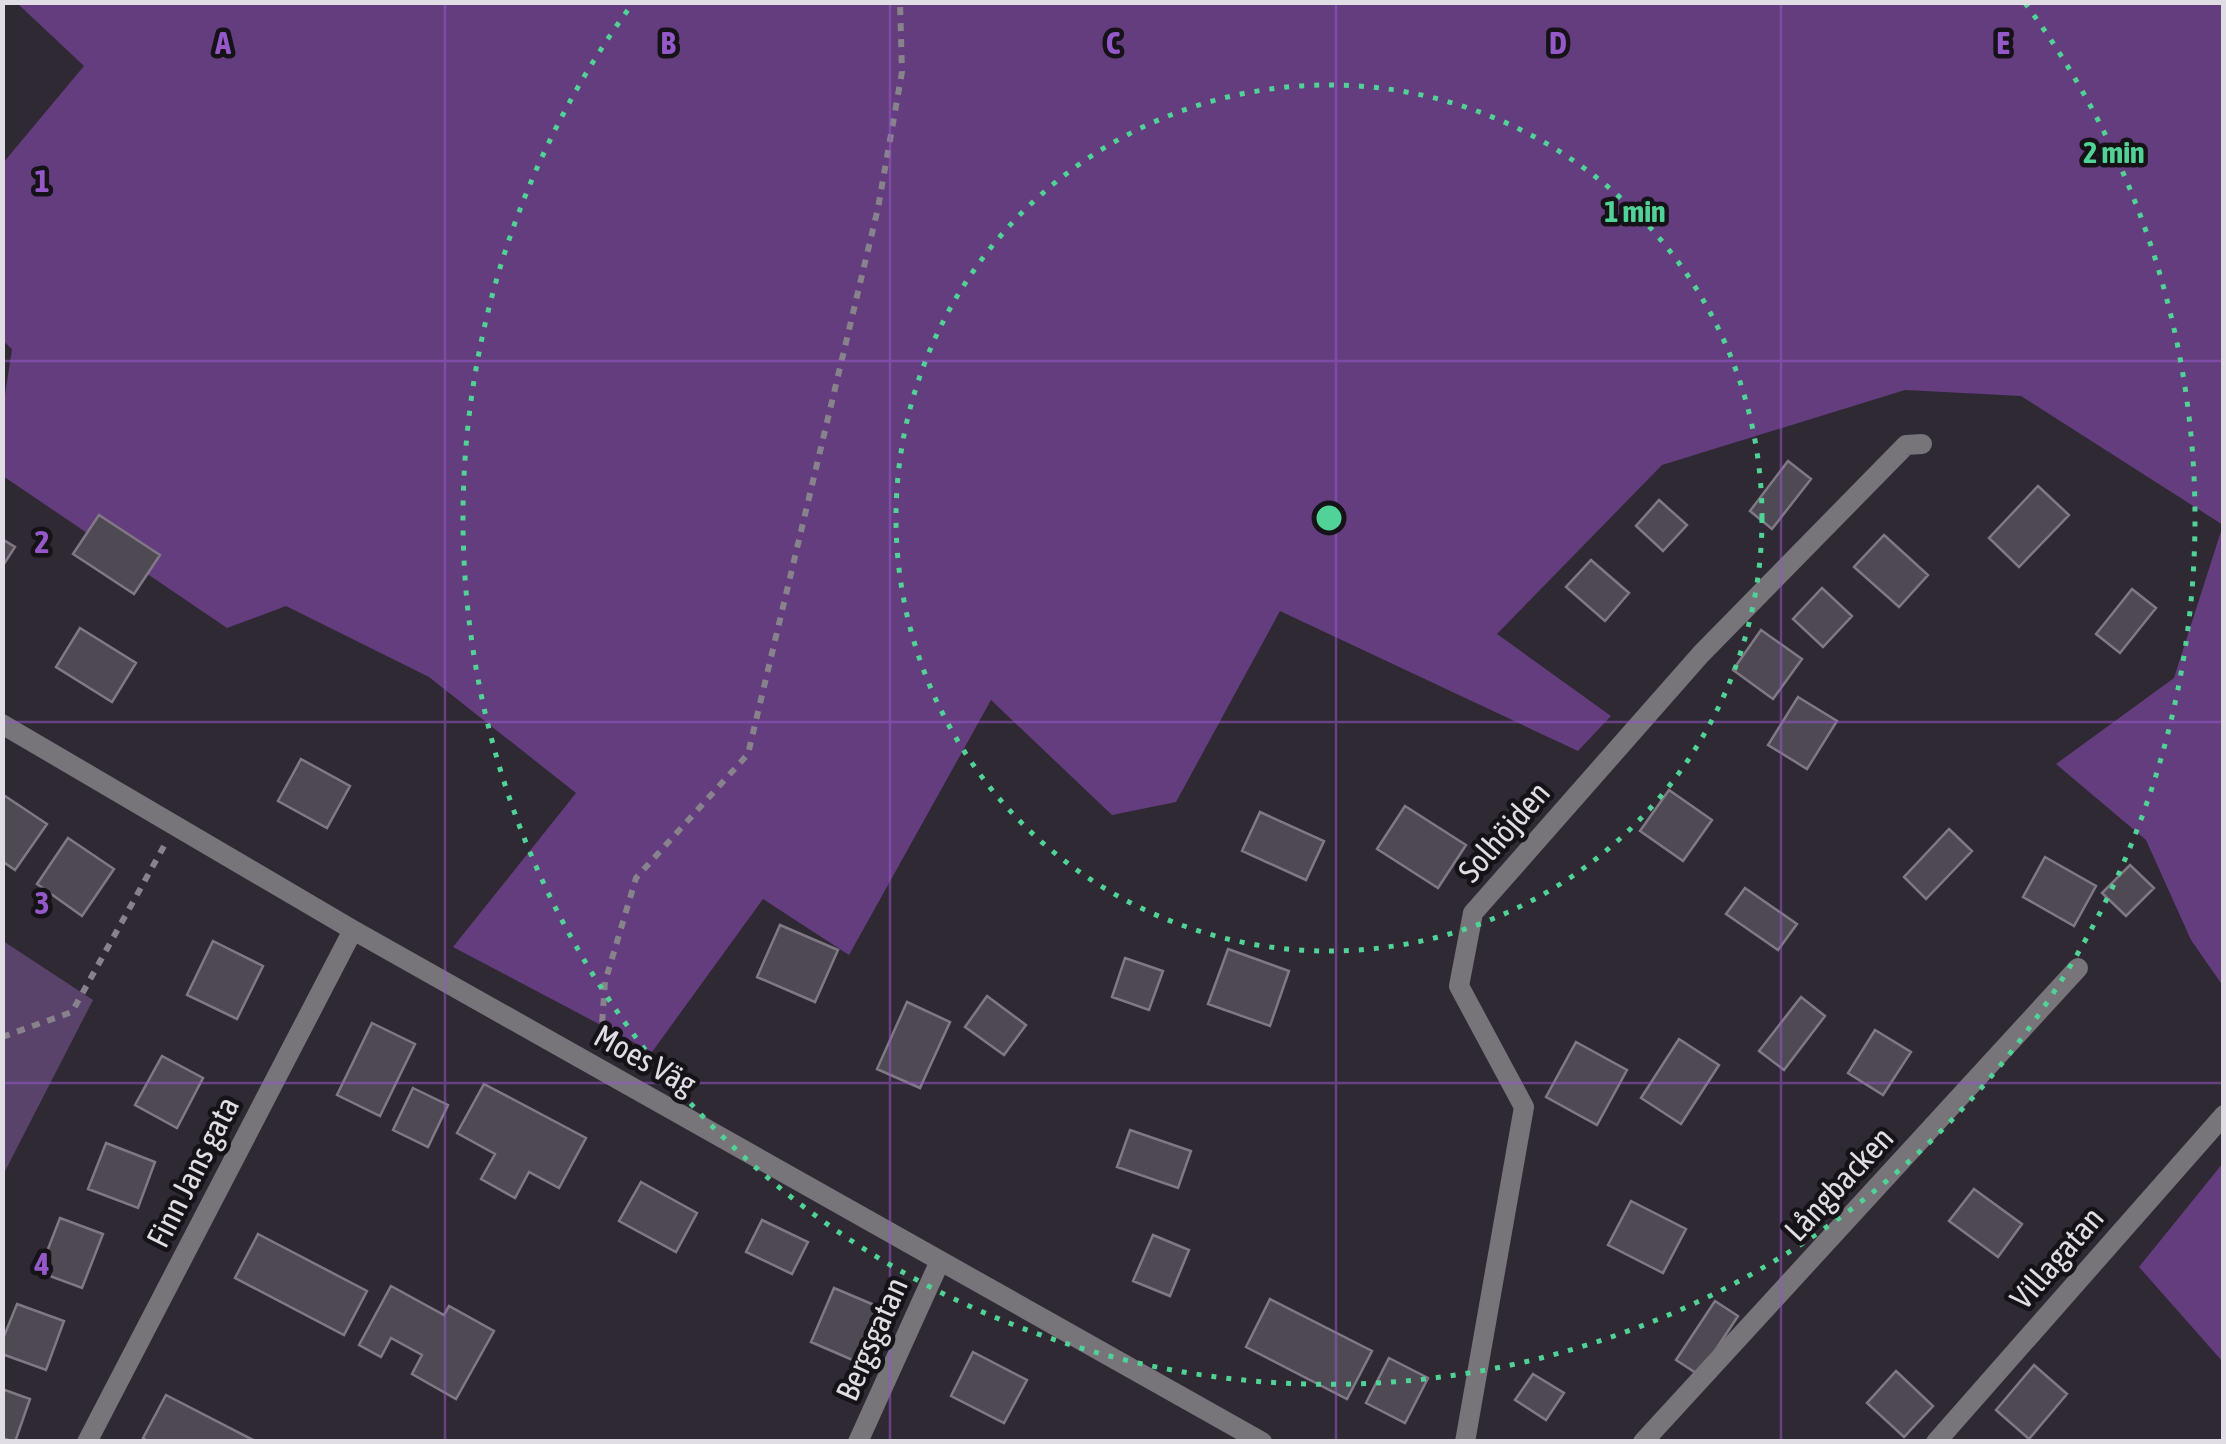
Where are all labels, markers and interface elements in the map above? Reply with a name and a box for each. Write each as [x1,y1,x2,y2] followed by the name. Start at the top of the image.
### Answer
[214,24,231,61] text: A
[660,24,676,61] text: B
[1106,24,1121,61] text: C
[1549,24,1567,61] text: D
[1996,24,2010,61] text: E
[2083,135,2145,169] text: 2 min
[34,162,50,199] text: 1
[1604,194,1666,228] text: 1 min
[1311,500,1347,536] centre of rings
[34,523,50,560] text: 2
[1450,774,1557,889] street label: Solhöjden
[34,884,50,921] text: 3
[588,1017,703,1103] street label: Moes Väg
[139,1090,246,1253] street label: Finn Jans gata
[1777,1119,1901,1248] street label: Långbacken
[2002,1199,2111,1316] street label: Villagatan
[33,1245,50,1282] text: 4
[828,1271,915,1406] street label: Bergsgatan

